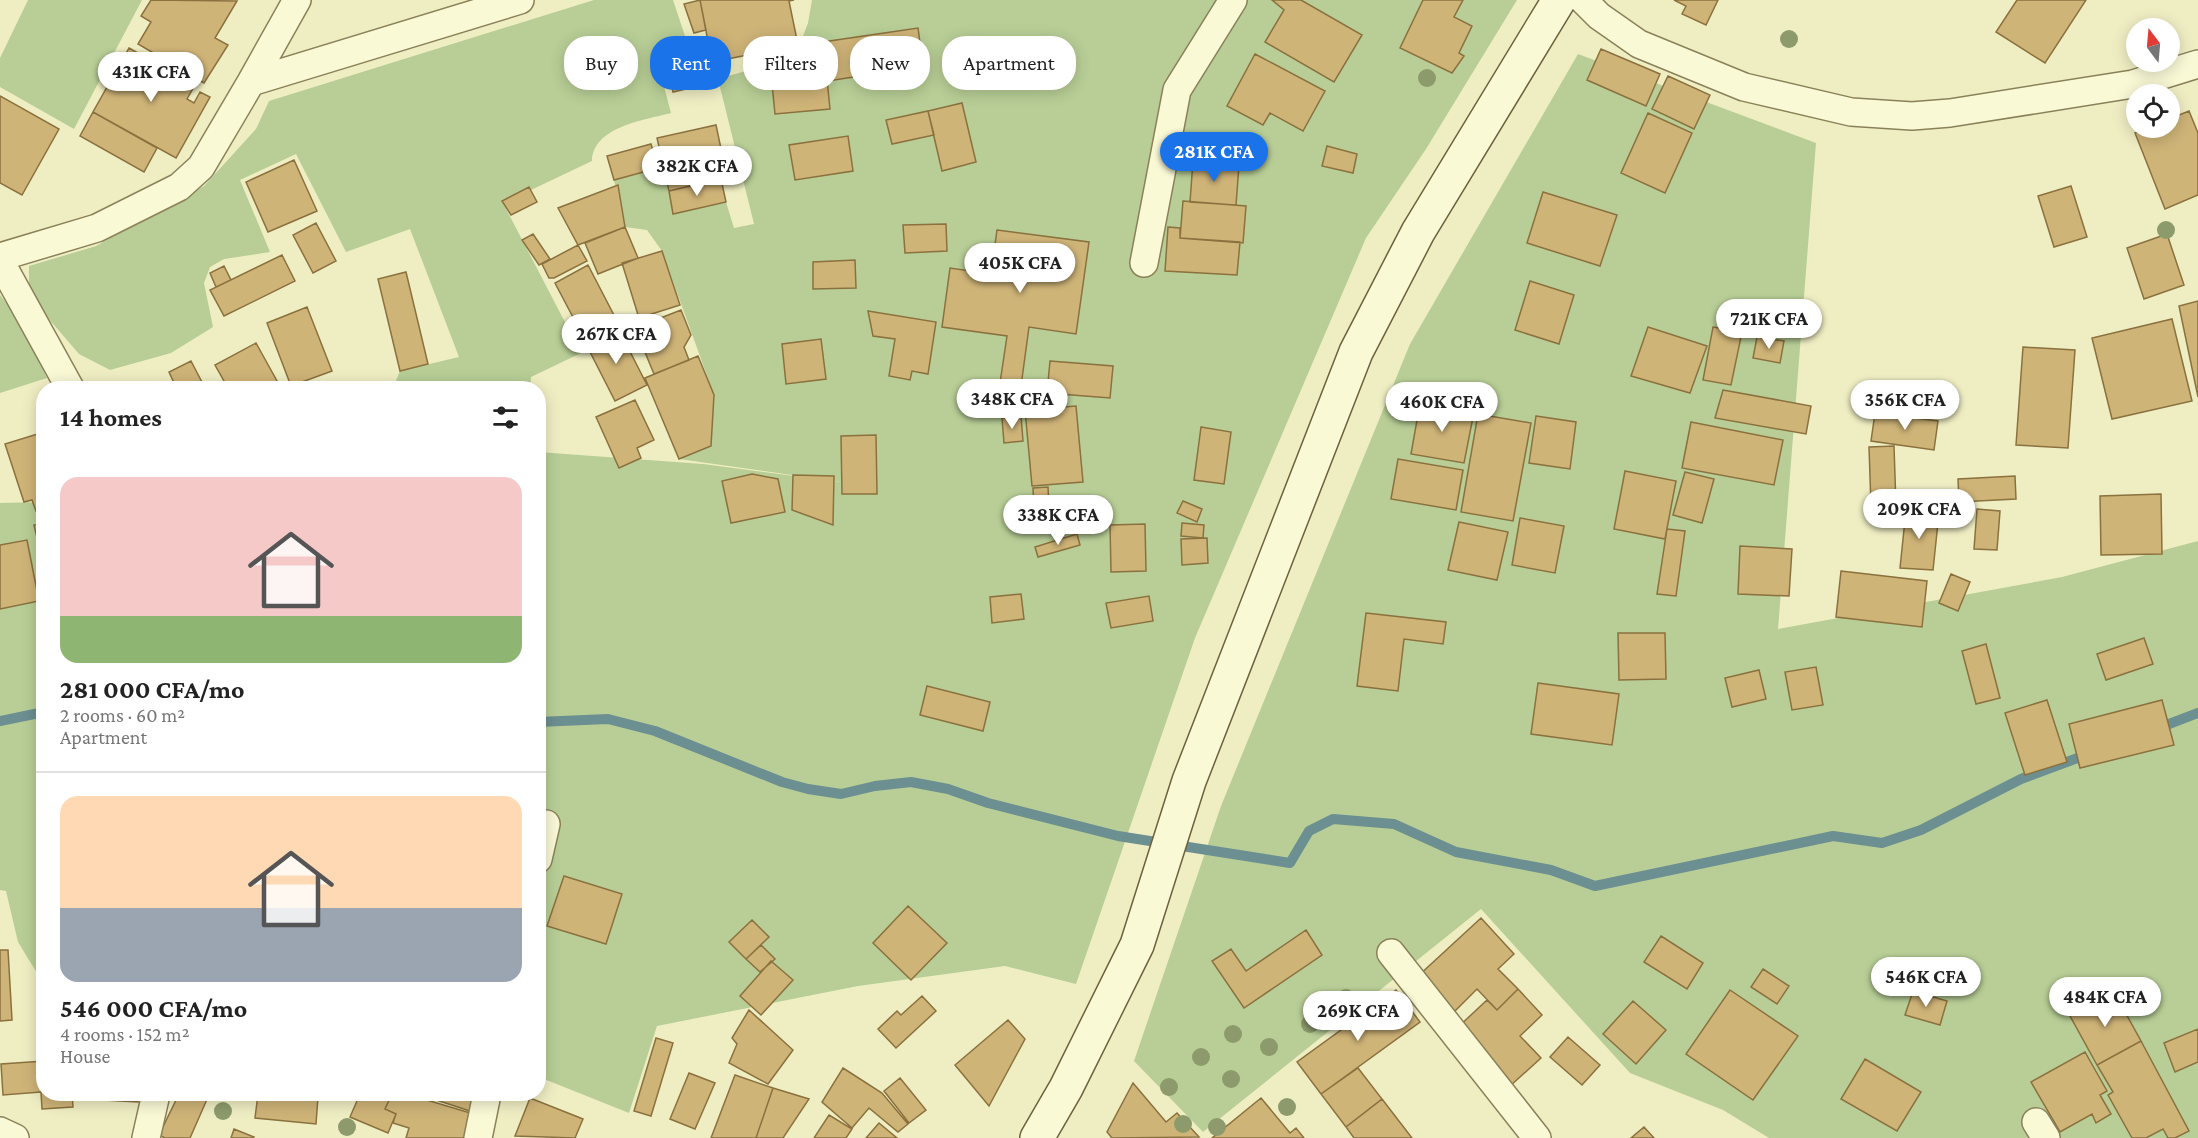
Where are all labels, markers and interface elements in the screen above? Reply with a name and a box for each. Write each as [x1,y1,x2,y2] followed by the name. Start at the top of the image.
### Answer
[2126,18,2180,72] north arrow
[2126,18,2180,138] map controls
[564,36,638,90] chip: Buy
[650,36,731,90] chip: Rent
[743,36,838,90] chip: Filters
[850,36,930,90] chip: New
[942,36,1076,90] chip: Apartment
[89,52,213,103] pin: 431K CFA
[112,60,190,82] text: 431K CFA
[2126,84,2180,138] button: locate
[1152,132,1276,183] pin: 281K CFA
[1174,140,1254,162] text: 281K CFA
[635,146,759,197] pin: 382K CFA
[656,154,738,176] text: 382K CFA
[958,243,1082,294] pin: 405K CFA
[978,251,1062,273] text: 405K CFA
[1707,299,1831,350] pin: 721K CFA
[1730,307,1808,329] text: 721K CFA
[554,314,678,365] pin: 267K CFA
[576,322,656,344] text: 267K CFA
[950,379,1074,430] pin: 348K CFA
[1843,380,1967,431] pin: 356K CFA
[1380,382,1504,433] pin: 460K CFA
[971,387,1053,409] text: 348K CFA
[1864,388,1946,410] text: 356K CFA
[1400,390,1484,412] text: 460K CFA
[489,401,522,434] icon: filters
[60,403,162,432] text: 14 homes
[1857,489,1981,540] pin: 209K CFA
[996,495,1120,546] pin: 338K CFA
[1877,497,1961,519] text: 209K CFA
[1017,503,1099,525] text: 338K CFA
[237,516,345,624] icon: home
[60,675,245,704] text: 281 000 CFA/mo
[60,704,185,726] text: 2 rooms · 60 m²
[60,726,147,748] text: Apartment
[237,835,345,943] icon: home
[1864,957,1988,1008] pin: 546K CFA
[1885,965,1967,987] text: 546K CFA
[2043,977,2167,1028] pin: 484K CFA
[2063,985,2147,1007] text: 484K CFA
[1296,991,1420,1042] pin: 269K CFA
[60,994,247,1023] text: 546 000 CFA/mo
[1317,999,1399,1021] text: 269K CFA
[60,1023,189,1045] text: 4 rooms · 152 m²
[60,1045,110,1067] text: House

